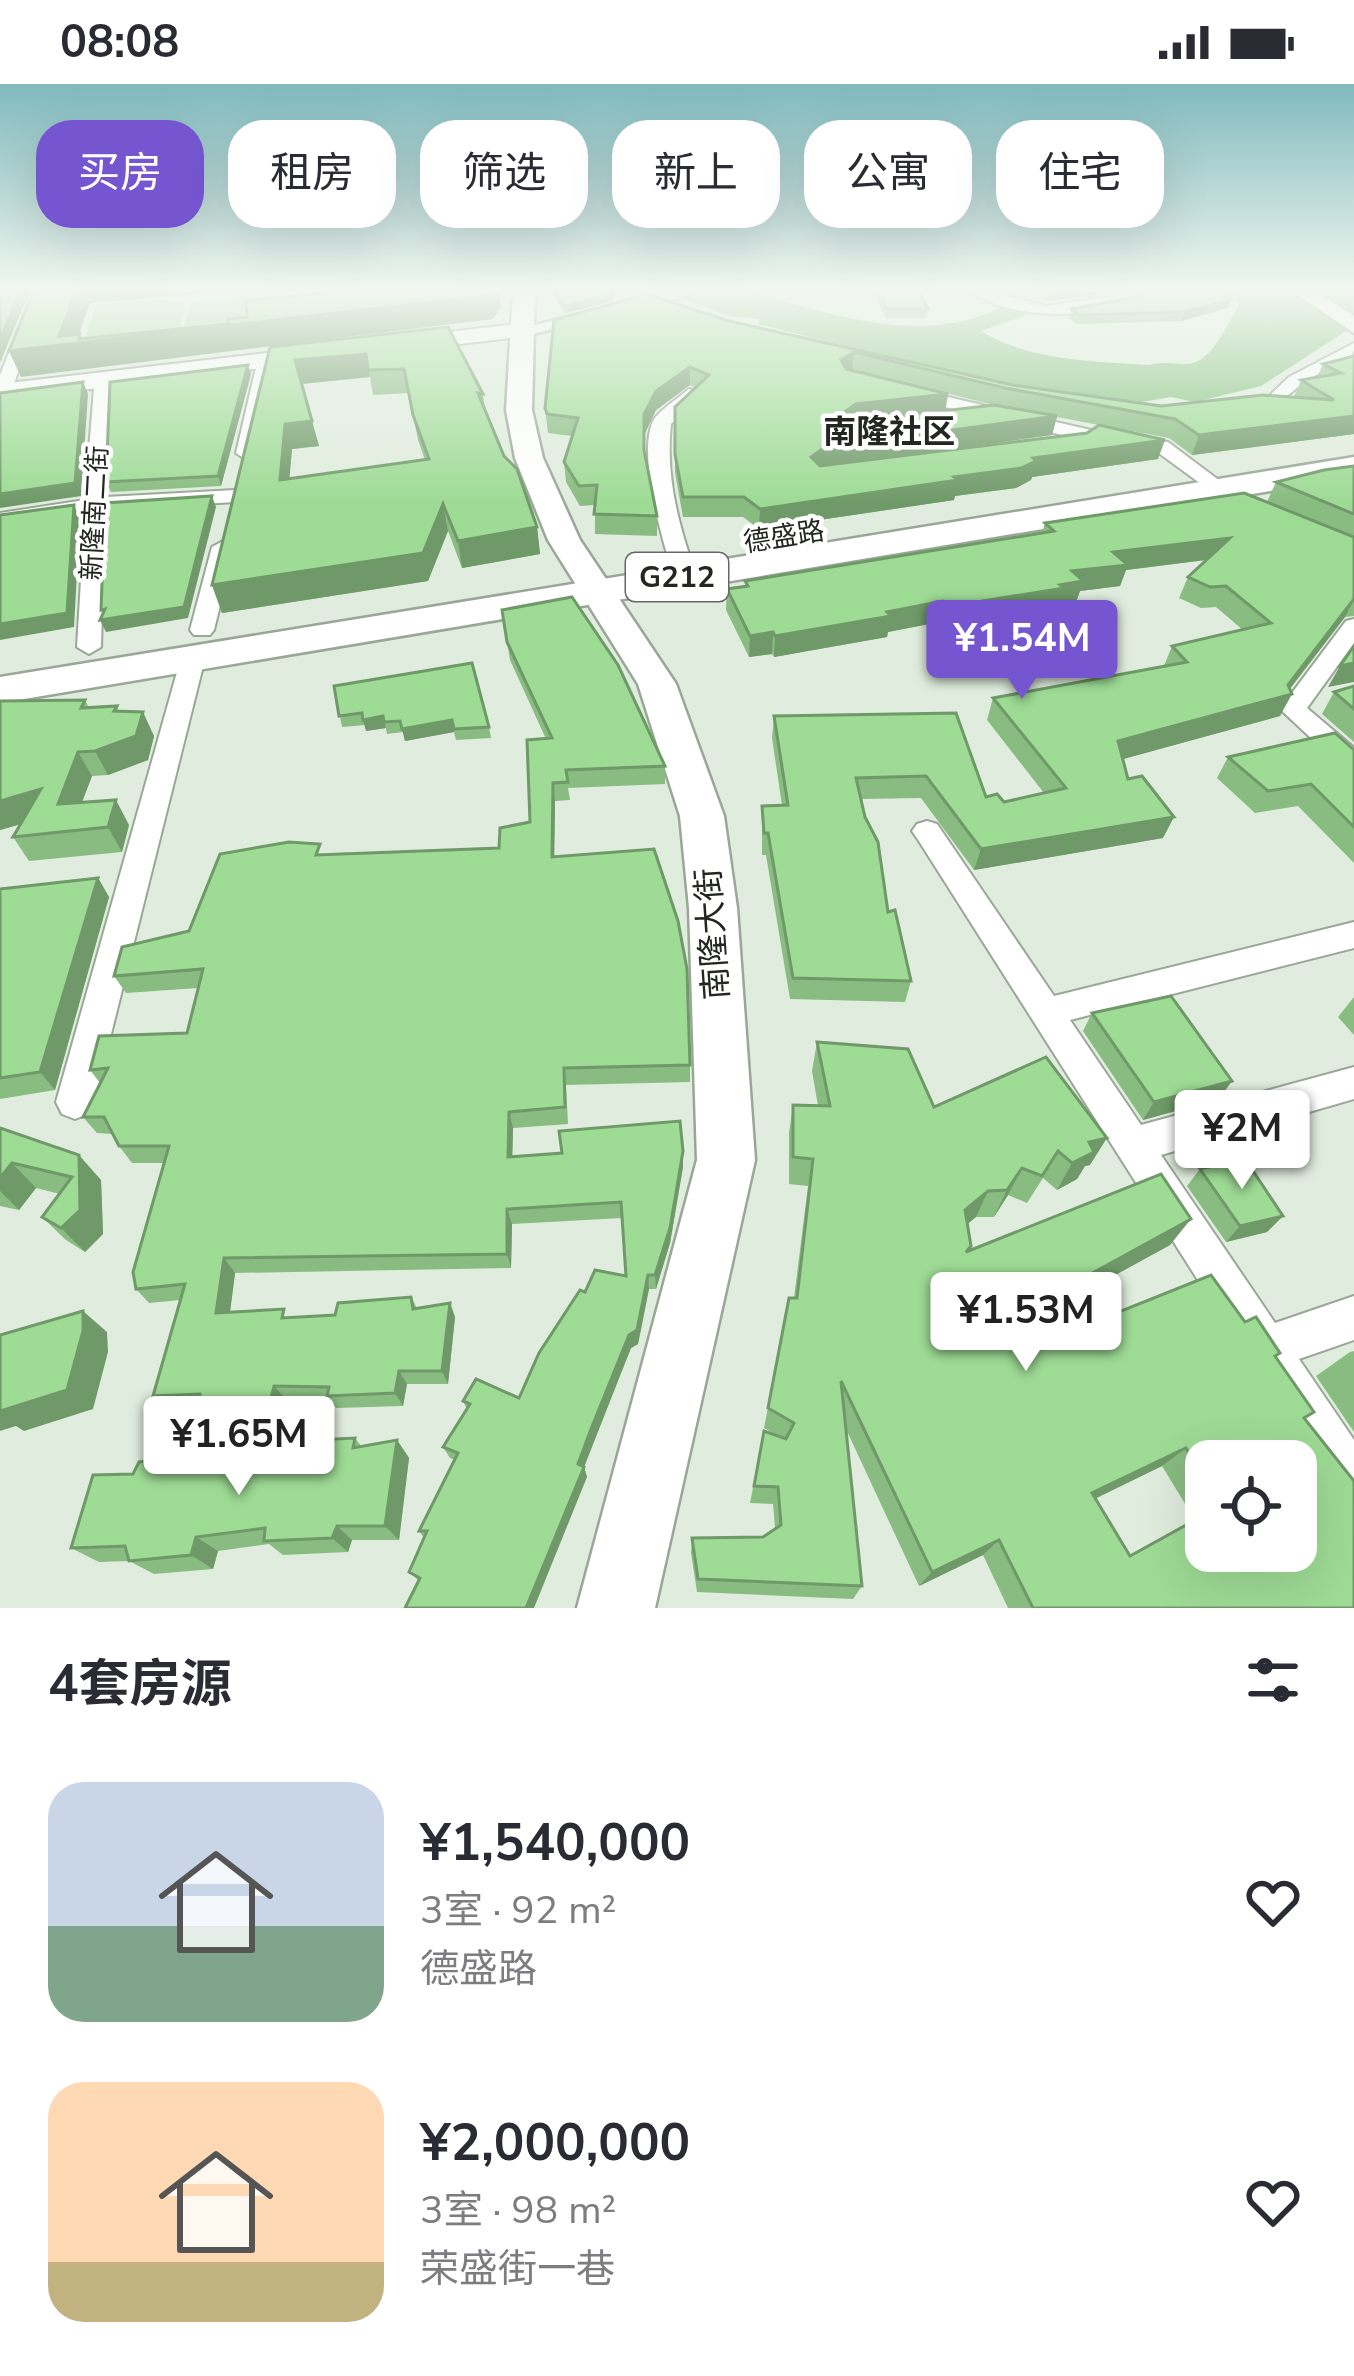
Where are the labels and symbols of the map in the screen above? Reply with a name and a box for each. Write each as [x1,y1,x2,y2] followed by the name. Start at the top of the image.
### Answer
[823,410,955,455] district label: 南隆社区
[73,445,117,581] street label: 新隆南二街
[741,512,827,562] street label: 德盛路
[626,553,728,601] road number: G212
[924,600,1120,702] pin: ¥1.54M
[686,867,740,1001] street label: 南隆大街
[1184,1090,1300,1192] pin: ¥2M
[928,1272,1124,1374] pin: ¥1.53M
[141,1396,337,1498] pin: ¥1.65M

